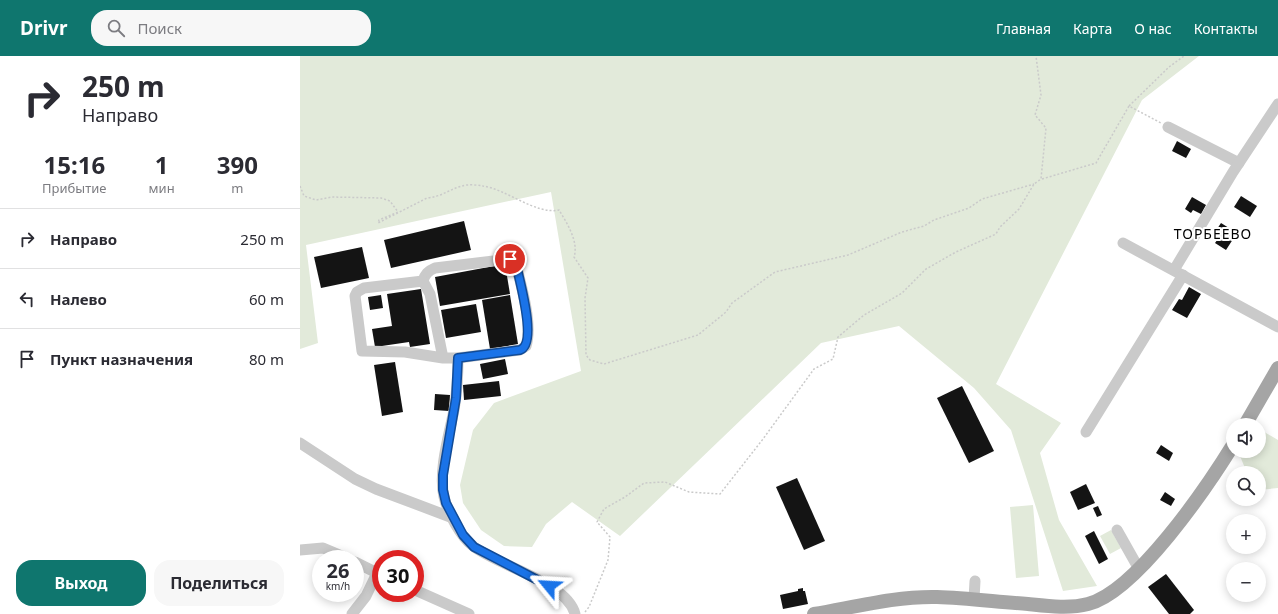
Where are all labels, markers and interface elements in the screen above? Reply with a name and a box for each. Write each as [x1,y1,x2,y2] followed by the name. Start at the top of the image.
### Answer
[91,10,371,46] search box
[20,15,67,41] text: Drivr
[105,17,127,39] icon: search
[137,18,182,38] text: Поиск
[996,19,1051,38] text: Главная
[1073,19,1112,38] text: Карта
[1134,19,1172,38] text: О нас
[1194,19,1258,38] text: Контакты
[82,67,165,105] text: 250 m
[16,72,68,124] icon: right
[82,103,158,127] text: Направо
[43,148,105,181] text: 15:16
[155,148,168,181] text: 1
[217,148,258,181] text: 390
[42,179,107,197] text: Прибытие
[149,179,175,197] text: мин
[231,179,243,197] text: m
[1174,224,1252,243] district label: ТОРБЕЕВО
[16,228,38,250] icon: right
[50,229,117,249] text: Направо
[240,229,284,249] text: 250 m
[493,242,527,276] pin
[499,248,521,270] icon: arrive
[16,288,38,310] icon: left
[50,289,107,309] text: Налево
[249,289,284,309] text: 60 m
[16,348,38,370] icon: arrive
[50,349,193,369] text: Пункт назначения
[249,349,284,369] text: 80 m
[1226,418,1266,602] map controls
[1226,418,1266,458] button: sound
[1226,466,1266,506] button: search
[1226,514,1266,554] button: +
[372,550,424,602] speed limit sign: 30
[327,557,349,584] text: 26
[16,560,146,606] button: Выход
[154,560,284,606] button: Поделиться
[1226,562,1266,602] button: −
[528,565,570,607] position arrow
[326,579,350,593] text: km/h

